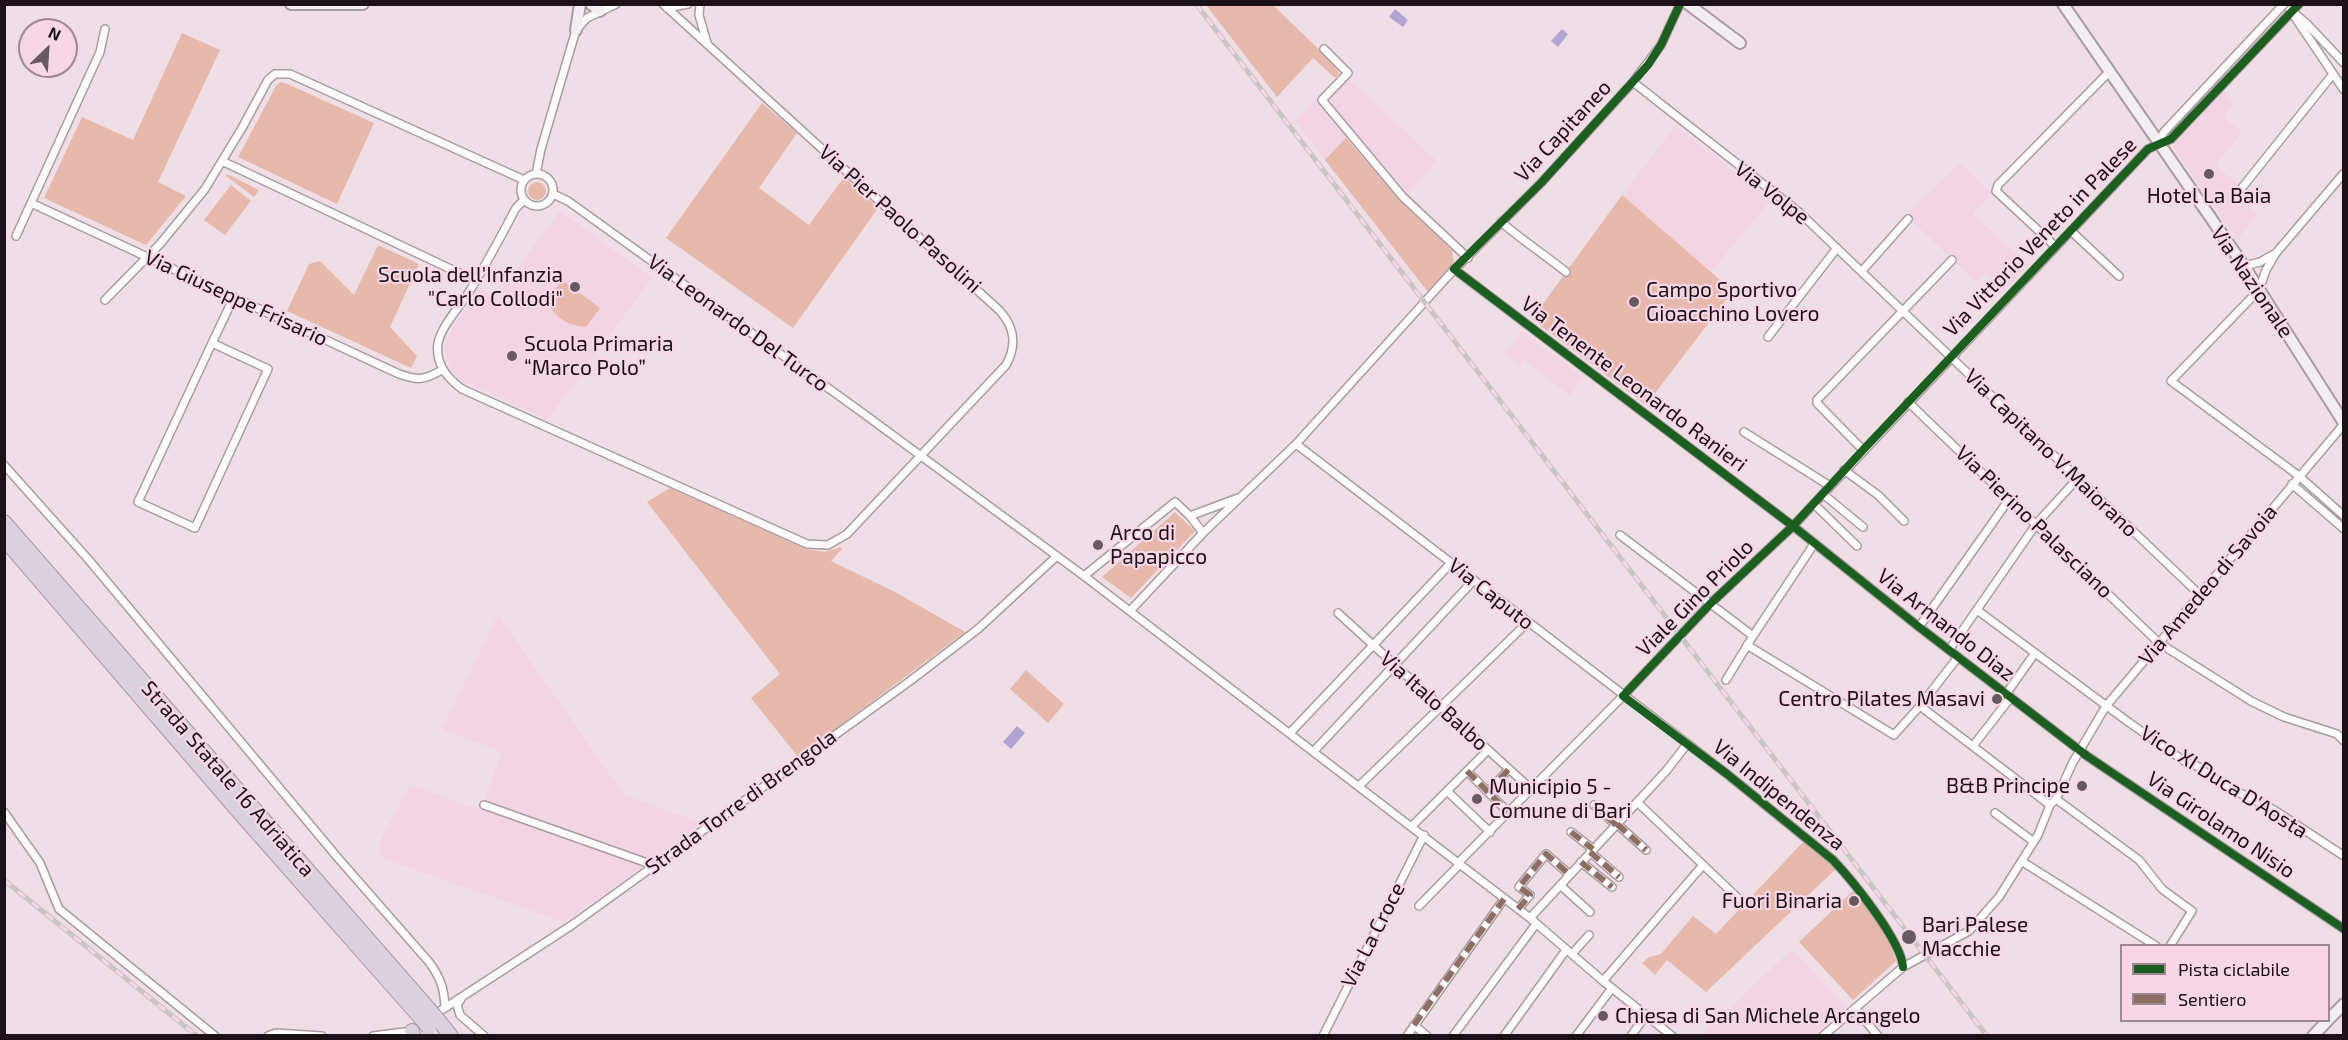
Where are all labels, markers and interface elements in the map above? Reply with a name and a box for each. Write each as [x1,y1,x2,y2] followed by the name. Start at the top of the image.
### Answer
[18,18,78,78] north arrow
[46,22,64,44] text: N
[1509,75,1617,187] street label: Via Capitaneo
[1938,132,2142,342] street label: Via Vittorio Veneto in Palese
[814,139,986,299] street label: Via Pier Paolo Pasolini
[1730,156,1814,230] street label: Via Volpe
[2202,167,2216,181] marker: Hotel La Baia
[2147,183,2271,209] place label: Hotel La Baia
[2205,221,2299,343] street label: Via Nazionale
[140,244,332,352] street label: Via Giuseppe Frisario
[643,249,833,397] street label: Via Leonardo Del Turco
[378,262,563,312] place label: Scuola dell'Infanzia "Carlo Collodi"
[1646,277,1819,327] place label: Campo Sportivo Gioacchino Lovero
[568,280,582,294] marker: Scuola dell'Infanzia "Carlo Collodi"
[1516,291,1752,477] street label: Via Tenente Leonardo Ranieri
[1627,295,1641,309] marker: Campo Sportivo Gioacchino Lovero
[524,331,673,381] place label: Scuola Primaria “Marco Polo”
[505,349,519,363] marker: Scuola Primaria “Marco Polo”
[1959,364,2143,542] street label: Via Capitano V.Maiorano
[1950,440,2118,604] street label: Via Pierino Palasciano
[2134,500,2282,670] street label: Via Amedeo di Savoia
[1110,520,1207,570] place label: Arco di Papapicco
[1631,534,1759,662] street label: Viale Gino Priolo
[1091,538,1105,552] marker: Arco di Papapicco
[1443,553,1539,635] street label: Via Caputo
[1872,563,2020,687] street label: Via Armando Diaz
[1375,646,1493,756] street label: Via Italo Balbo
[136,676,320,882] street label: Strada Statale 16 Adriatica
[1778,686,1985,712] place label: Centro Pilates Masavi
[1990,692,2004,706] marker: Centro Pilates Masavi
[2136,720,2312,844] street label: Vico XI Duca D'Aosta
[641,724,841,880] street label: Strada Torre di Brengola
[1708,734,1850,856] street label: Via Indipendenza
[2142,766,2300,884] street label: Via Girolamo Nisio
[1946,773,2070,799] place label: B&B Principe
[1489,774,1632,824] place label: Municipio 5 - Comune di Bari
[2075,779,2089,793] marker: B&B Principe
[1470,792,1484,806] marker: Municipio 5 - Comune di Bari
[1336,878,1410,992] street label: Via La Croce
[1722,888,1842,914] place label: Fuori Binaria
[1847,894,1861,908] marker: Fuori Binaria
[1922,912,2028,962] place label: Bari Palese Macchie
[1900,928,1918,946] marker: Bari Palese Macchie
[2120,944,2330,1022] legend
[2178,958,2290,980] text: Pista ciclabile
[2178,988,2246,1010] text: Sentiero
[1615,1003,1921,1029] place label: Chiesa di San Michele Arcangelo
[1596,1009,1610,1023] marker: Chiesa di San Michele Arcangelo

